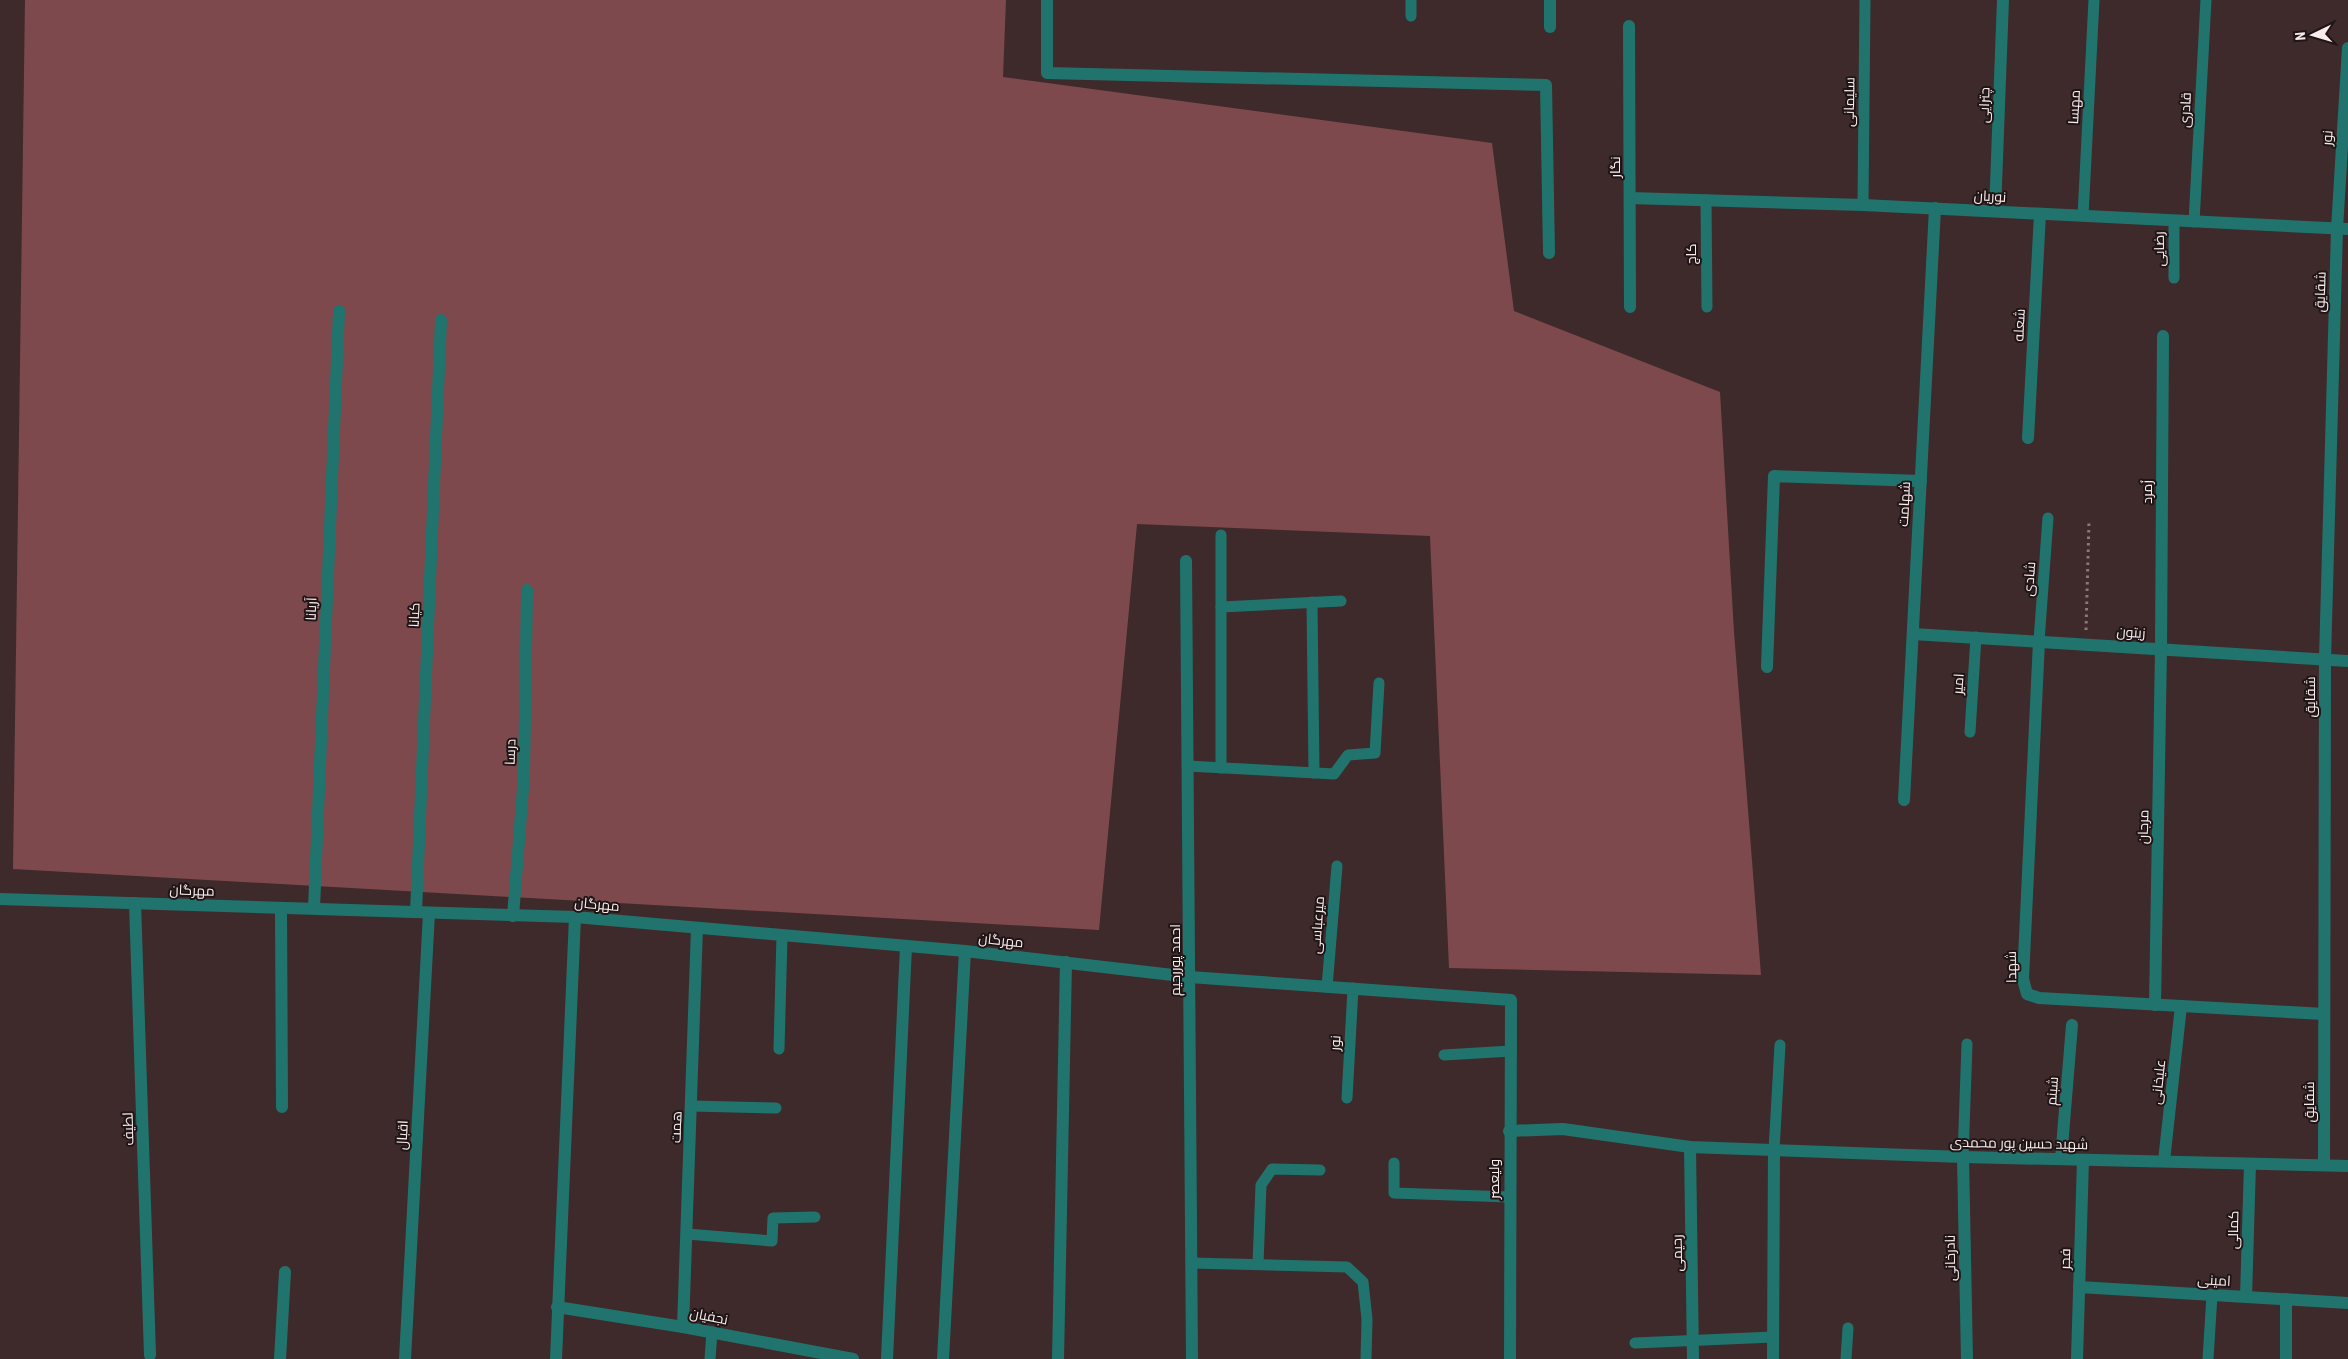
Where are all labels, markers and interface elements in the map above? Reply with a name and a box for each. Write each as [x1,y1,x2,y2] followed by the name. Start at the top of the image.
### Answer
[2288,10,2338,60] north arrow
[2292,31,2308,41] text: N
[1841,77,1857,127] street label: سلیمانی
[1975,87,1995,123] street label: چترایی
[2065,89,2083,125] street label: مهسا
[2176,92,2194,128] street label: قادری
[2318,130,2336,147] street label: نور
[1607,156,1623,179] street label: نگار
[1973,187,2007,205] street label: نوریان
[2151,231,2167,267] street label: رضایی
[1683,244,1700,265] street label: کاج
[2311,271,2330,313] street label: شقایق
[2010,308,2028,342] street label: شعله
[2139,480,2155,504] street label: زُمرد
[1895,481,1913,527] street label: شهامت
[2020,561,2038,597] street label: شادی
[303,597,319,621] street label: آریانا
[406,602,422,628] street label: کیانا
[2116,623,2146,641] street label: زیتون
[1949,673,1967,696] street label: امیر
[2302,677,2319,717] street label: شقایق
[502,739,518,765] street label: درسا
[2135,810,2151,844] street label: مرجان
[169,881,215,899] street label: مهرگان
[574,894,620,914] street label: مهرگان
[1307,896,1327,954] street label: میرعباسی
[1167,924,1185,996] street label: احمد پوررحیم
[978,930,1024,950] street label: مهرگان
[2003,951,2019,983] street label: شهدا
[1327,1035,1343,1052] street label: نور
[2148,1059,2168,1105] street label: علیخانی
[2043,1076,2063,1106] street label: شبنم
[2301,1082,2318,1122] street label: شقایق
[667,1111,685,1143] street label: همت
[119,1112,137,1146] street label: لطیف
[393,1120,412,1150] street label: اقبال
[1950,1134,2088,1154] street label: شهید حسین پور محمدی
[1486,1159,1502,1200] street label: ولیعصر
[2225,1211,2241,1249] street label: کمالی
[1669,1234,1685,1272] street label: رحیمی
[1942,1235,1958,1281] street label: نادرخانی
[2057,1248,2073,1271] street label: فجر
[2197,1271,2231,1289] street label: امینی
[688,1304,730,1328] street label: نجفیان

